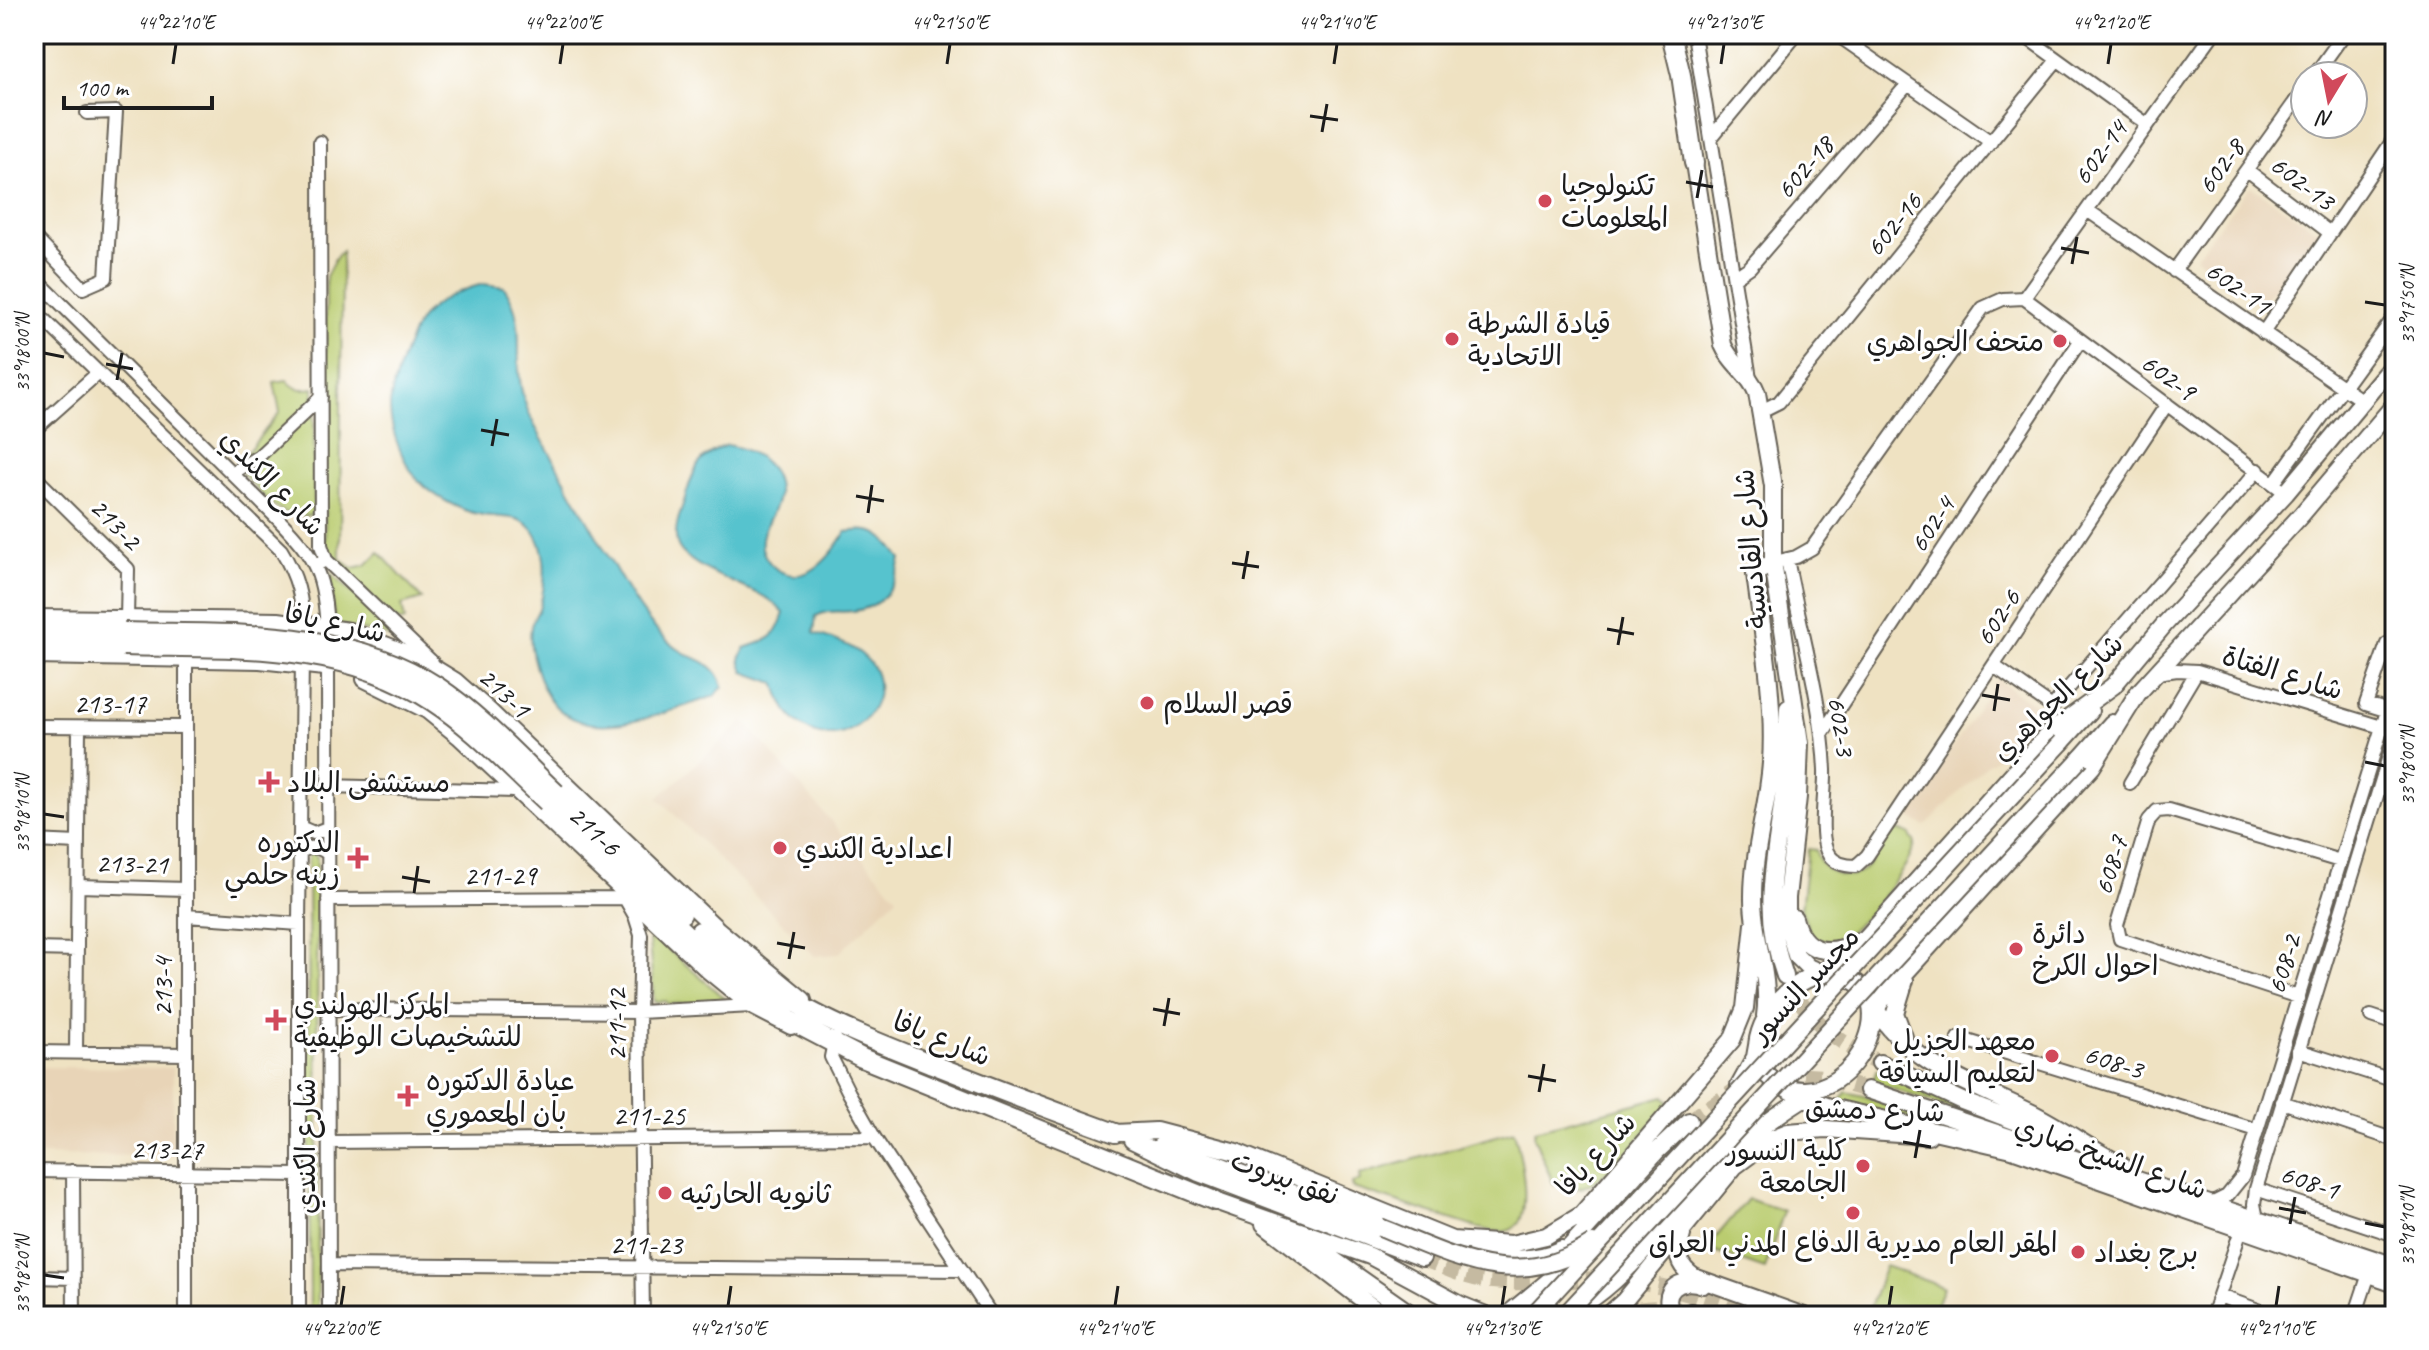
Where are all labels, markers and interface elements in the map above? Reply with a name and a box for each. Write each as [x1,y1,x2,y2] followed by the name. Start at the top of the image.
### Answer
[137,10,217,35] text: 44°22'10"E
[524,10,604,35] text: 44°22'00"E
[911,10,991,35] text: 44°21'50"E
[1298,10,1378,35] text: 44°21'40"E
[1685,10,1765,35] text: 44°21'30"E
[2072,10,2152,35] text: 44°21'20"E
[64,60,212,110] scale bar
[2289,60,2369,140] north arrow
[76,73,130,103] text: 100 m
[2313,103,2335,134] text: N
[2064,111,2136,192] street label: 602-14
[1768,127,1843,206] street label: 602-18
[2189,130,2253,201] street label: 602-8
[2263,147,2344,220] street label: 602-13
[1561,168,1668,235] place label: تكنولوجيا المعلومات
[1857,184,1931,263] street label: 602-16
[1536,192,1554,210] marker: تكنولوجيا المعلومات
[2199,252,2279,323] street label: 602-11
[2395,263,2420,344] text: 33°17'50"N
[1468,306,1611,373] place label: قيادة الشرطة الاتحادية
[10,311,35,392] text: 33°18'00"N
[1866,324,2044,362] place label: متحف الجواهري
[1443,330,1461,348] marker: قيادة الشرطة الاتحادية
[2051,332,2069,350] marker: متحف الجواهري
[2134,345,2205,409] street label: 602-9
[211,421,332,545] street label: شارع الكندي
[1726,467,1777,630] street label: شارع القادسية
[1901,488,1964,559] street label: 602-4
[82,490,151,559] street label: 213-2
[1967,582,2029,652] street label: 602-6
[281,595,389,652] street label: شارع يافا
[1984,626,2133,771] street label: شارع الجواهري
[2218,638,2347,709] street label: شارع الفتاة
[471,659,539,726] street label: 213-1
[74,686,147,721] street label: 213-17
[1163,686,1293,725] place label: قصر السلام
[1138,694,1156,712] marker: قصر السلام
[1820,694,1864,761] street label: 602-3
[2395,724,2420,805] text: 33°18'00"N
[287,765,450,800] place label: مستشفى البلاد
[258,771,280,793] marker: مستشفى البلاد
[10,772,35,853] text: 33°18'10"N
[561,797,629,864] street label: 211-6
[224,825,340,899] place label: الدكتوره زينه حلمي
[2085,830,2136,899] street label: 608-7
[796,831,953,869] place label: اعدادية الكندي
[771,839,789,857] marker: اعدادية الكندي
[96,845,170,882] street label: 213-21
[347,847,369,869] marker: الدكتوره زينه حلمي
[464,858,538,893] street label: 211-29
[2032,916,2158,984] place label: دائرة احوال الكرخ
[1741,919,1867,1051] street label: مجسر النسور
[2258,928,2310,998] street label: 608-2
[2007,940,2025,958] marker: دائرة احوال الكرخ
[145,955,180,1017] street label: 213-4
[294,987,522,1055] place label: المركز الهولندي للتشخيصات الوظيفية
[599,987,634,1061] street label: 211-12
[887,1003,996,1076] street label: شارع يافا
[265,1009,287,1031] marker: المركز الهولندي للتشخيصات الوظيفية
[1879,1023,2036,1094] place label: معهد الجزيل لتعليم السياقة
[2080,1036,2150,1088] street label: 608-3
[2043,1047,2061,1065] marker: معهد الجزيل لتعليم السياقة
[426,1063,575,1133] place label: عيادة الدكتوره بان المعموري
[288,1078,326,1214] street label: شارع الكندي
[397,1085,419,1107] marker: عيادة الدكتوره بان المعموري
[1805,1090,1945,1131] street label: شارع دمشق
[613,1098,686,1133] street label: 211-25
[1548,1105,1645,1205] street label: شارع يافا
[2009,1108,2212,1210] street label: شارع الشيخ ضاري
[131,1131,205,1168] street label: 213-27
[1725,1133,1847,1200] place label: كلية النسور الجامعة
[1226,1142,1344,1213] street label: نفق بيروت
[2276,1156,2345,1208] street label: 608-1
[1854,1157,1872,1175] marker: كلية النسور الجامعة
[681,1176,832,1211] place label: ثانويه الحارثيه
[656,1184,674,1202] marker: ثانويه الحارثيه
[2395,1185,2420,1266] text: 33°18'10"N
[1844,1204,1862,1222] marker: المقر العام مديرية الدفاع المدني العراق
[1648,1225,2058,1267] place label: المقر العام مديرية الدفاع المدني العراق
[610,1227,684,1262] street label: 211-23
[10,1233,35,1314] text: 33°18'20"N
[2094,1235,2198,1271] place label: برج بغداد
[2069,1243,2087,1261] marker: برج بغداد
[302,1316,382,1341] text: 44°22'00"E
[689,1316,769,1341] text: 44°21'50"E
[1076,1316,1156,1341] text: 44°21'40"E
[1463,1316,1543,1341] text: 44°21'30"E
[1850,1316,1930,1341] text: 44°21'20"E
[2237,1316,2317,1341] text: 44°21'10"E

